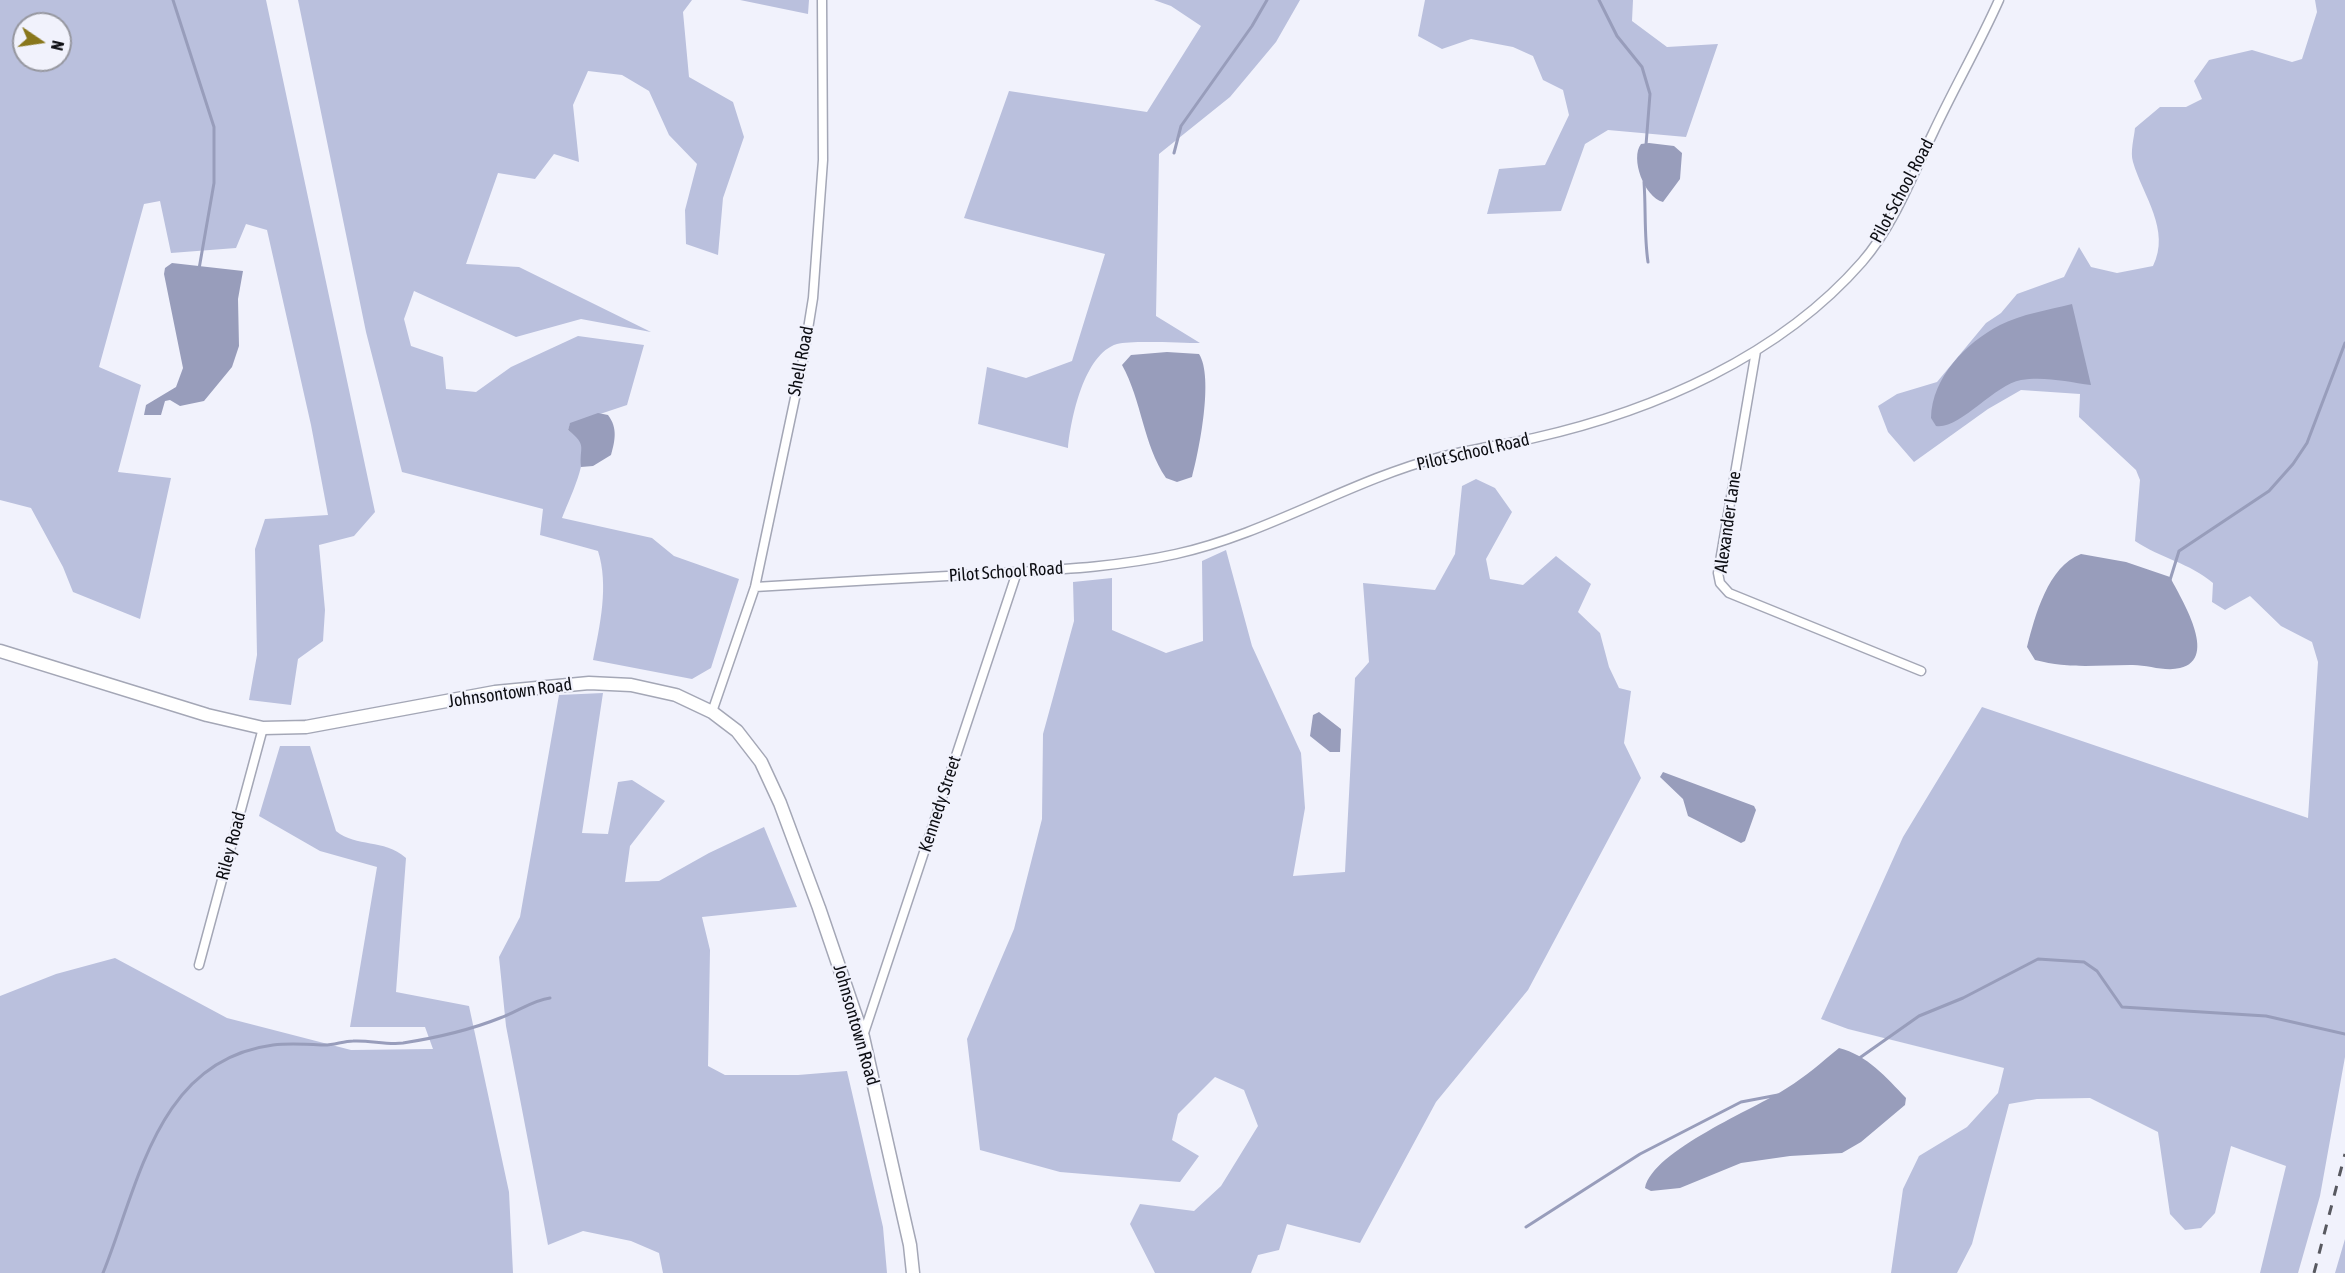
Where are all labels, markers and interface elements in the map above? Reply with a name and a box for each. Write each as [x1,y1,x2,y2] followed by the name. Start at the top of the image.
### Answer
[12,12,72,72] north arrow
[48,39,67,52] text: N
[1866,135,1938,247] street label: Pilot School Road
[784,324,818,398] street label: Shell Road
[1415,429,1531,475] street label: Pilot School Road
[1710,470,1746,574] street label: Alexander Lane
[948,557,1064,587] street label: Pilot School Road
[447,674,573,712] street label: Johnsontown Road
[914,753,966,855] street label: Kennedy Street
[212,809,250,883] street label: Riley Road
[828,962,884,1088] street label: Johnsontown Road

